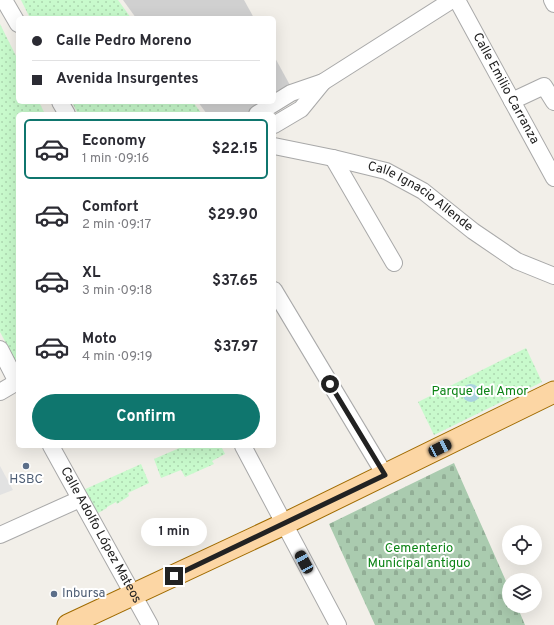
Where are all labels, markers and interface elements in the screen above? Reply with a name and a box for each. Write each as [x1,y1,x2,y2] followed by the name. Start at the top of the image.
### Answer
[469,30,542,147] street label: Calle Emilio Carranza
[56,32,192,51] text: Calle Pedro Moreno
[56,70,199,89] text: Avenida Insurgentes
[34,131,70,167] icon: car
[82,132,146,151] text: Economy
[212,140,258,159] text: $22.15
[82,151,149,167] text: 1 min · 09:16
[366,159,476,235] street label: Calle Ignacio Allende
[34,197,70,233] icon: car
[82,198,139,217] text: Comfort
[208,206,258,225] text: $29.90
[82,217,151,233] text: 2 min · 09:17
[34,263,70,299] icon: car
[82,264,100,283] text: XL
[212,272,258,291] text: $37.65
[82,283,152,299] text: 3 min · 09:18
[34,329,70,365] icon: car
[82,330,117,349] text: Moto
[213,338,258,357] text: $37.97
[82,349,153,365] text: 4 min · 09:19
[321,375,339,393] route start
[432,384,528,400] park label: Parque del Amor
[32,394,260,440] button: Confirm
[427,437,453,459] car
[21,461,31,471] marker: HSBC
[56,464,144,606] street label: Calle Adolfo López Mateos
[9,472,43,488] place label: HSBC
[141,518,207,546] callout: 1 min
[158,524,190,540] text: 1 min
[502,525,542,613] map controls
[502,525,542,565] button: locate
[367,541,471,572] park label: Cementerio Municipal antiguo
[293,549,315,575] car
[165,567,183,585] route end
[502,573,542,613] button: layers
[62,586,105,602] place label: Inbursa
[49,589,59,599] marker: Inbursa

